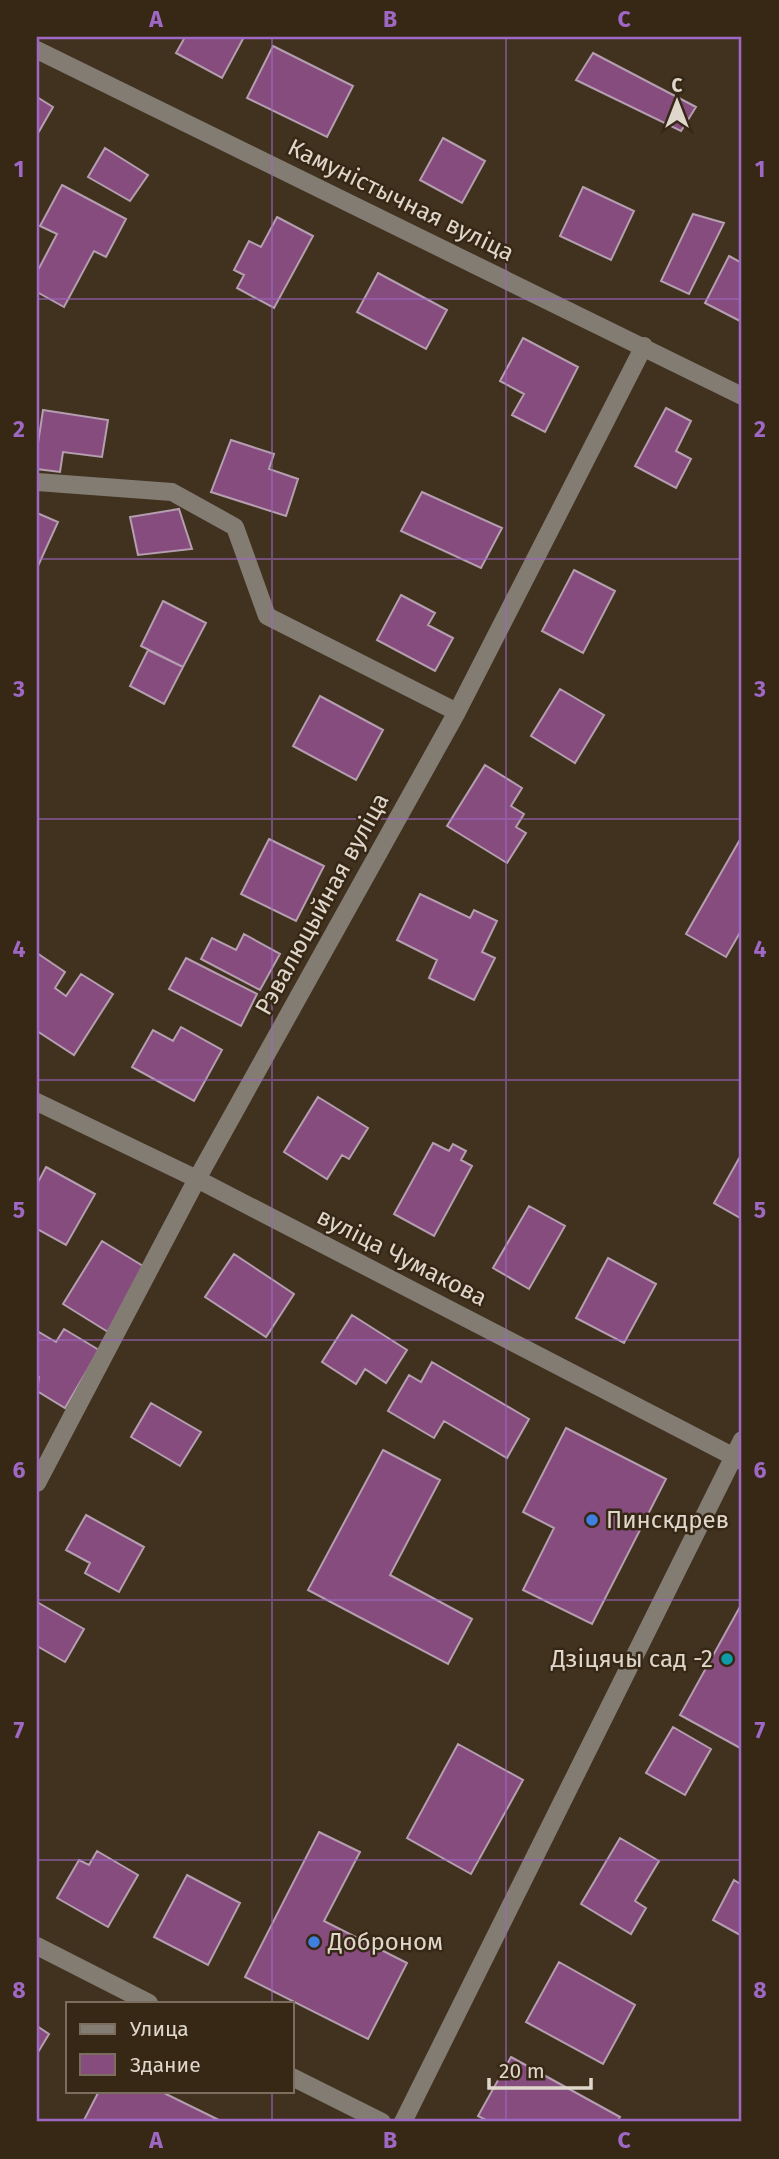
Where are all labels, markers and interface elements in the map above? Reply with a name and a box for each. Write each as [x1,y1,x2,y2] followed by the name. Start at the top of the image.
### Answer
[148,5,163,33] text: A
[383,5,397,33] text: B
[617,5,631,33] text: C
[642,66,712,136] north arrow
[672,74,683,97] text: С
[283,133,519,267] street label: Камуністычная вуліца
[14,155,24,183] text: 1
[755,155,765,183] text: 1
[13,415,25,443] text: 2
[754,415,766,443] text: 2
[12,675,25,703] text: 3
[753,675,766,703] text: 3
[249,788,395,1020] street label: Рэвалюцыйная вуліца
[13,935,26,963] text: 4
[754,935,767,963] text: 4
[13,1196,25,1224] text: 5
[754,1196,766,1224] text: 5
[312,1202,492,1312] street label: вуліца Чумакова
[13,1456,26,1484] text: 6
[754,1456,767,1484] text: 6
[606,1506,729,1534] place label: Пинскдрев
[584,1512,600,1528] marker: Пинскдрев
[550,1645,713,1673] place label: Дзіцячы сад -2
[719,1651,735,1667] marker: Дзіцячы сад -2
[14,1716,25,1744] text: 7
[755,1716,766,1744] text: 7
[327,1928,443,1956] place label: Доброном
[306,1934,322,1950] marker: Доброном
[12,1976,26,2004] text: 8
[753,1976,767,2004] text: 8
[66,2002,294,2092] legend
[130,2016,189,2042] text: Улица
[489,2047,590,2091] scale bar
[130,2052,201,2078] text: Здание
[499,2058,545,2084] text: 20 m
[148,2126,163,2154] text: A
[383,2126,397,2154] text: B
[617,2126,631,2154] text: C

